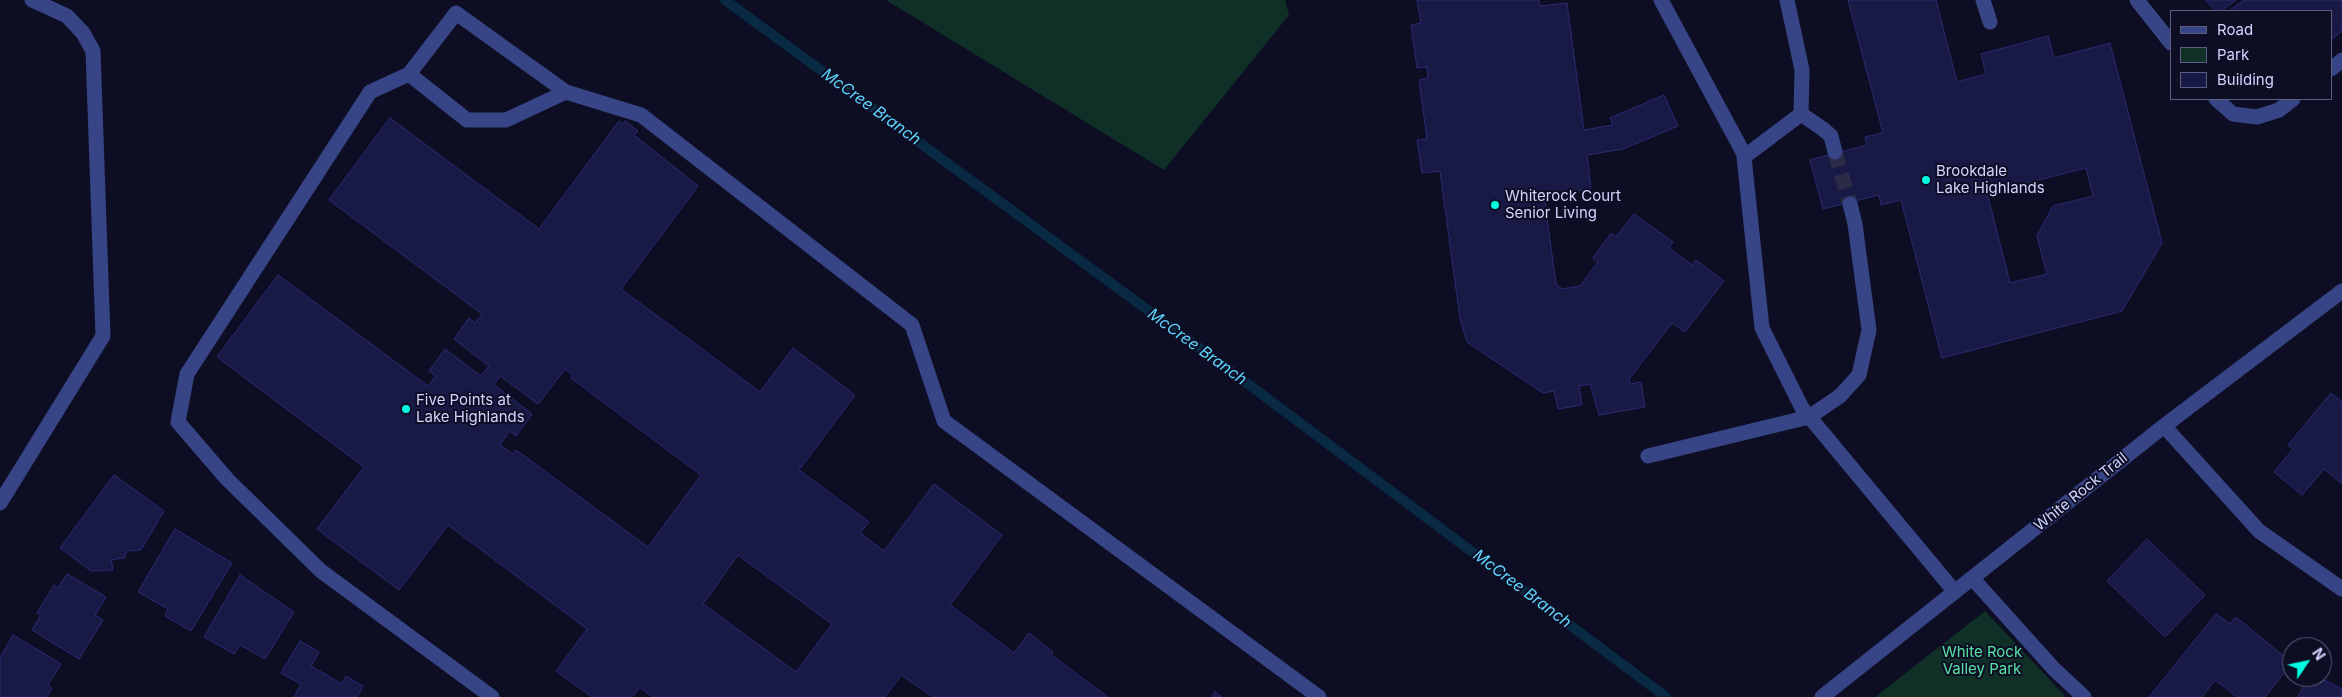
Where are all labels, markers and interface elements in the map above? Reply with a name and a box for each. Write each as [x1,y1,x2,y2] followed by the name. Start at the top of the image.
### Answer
[2170,10,2332,100] legend
[2217,20,2253,39] text: Road
[2217,45,2249,64] text: Park
[818,65,924,149] water label: McCree Branch
[2217,70,2274,89] text: Building
[1936,162,2045,197] place label: Brookdale Lake Highlands
[1920,174,1932,186] marker: Brookdale Lake Highlands
[1505,187,1621,222] place label: Whiterock Court Senior Living
[1489,199,1501,211] marker: Whiterock Court Senior Living
[1144,305,1250,389] water label: McCree Branch
[416,391,525,426] place label: Five Points at Lake Highlands
[400,403,412,415] marker: Five Points at Lake Highlands
[2031,449,2131,535] street label: White Rock Trail
[1469,546,1575,632] water label: McCree Branch
[2282,637,2332,687] north arrow
[1942,643,2022,678] park label: White Rock Valley Park
[2309,645,2329,663] text: N

